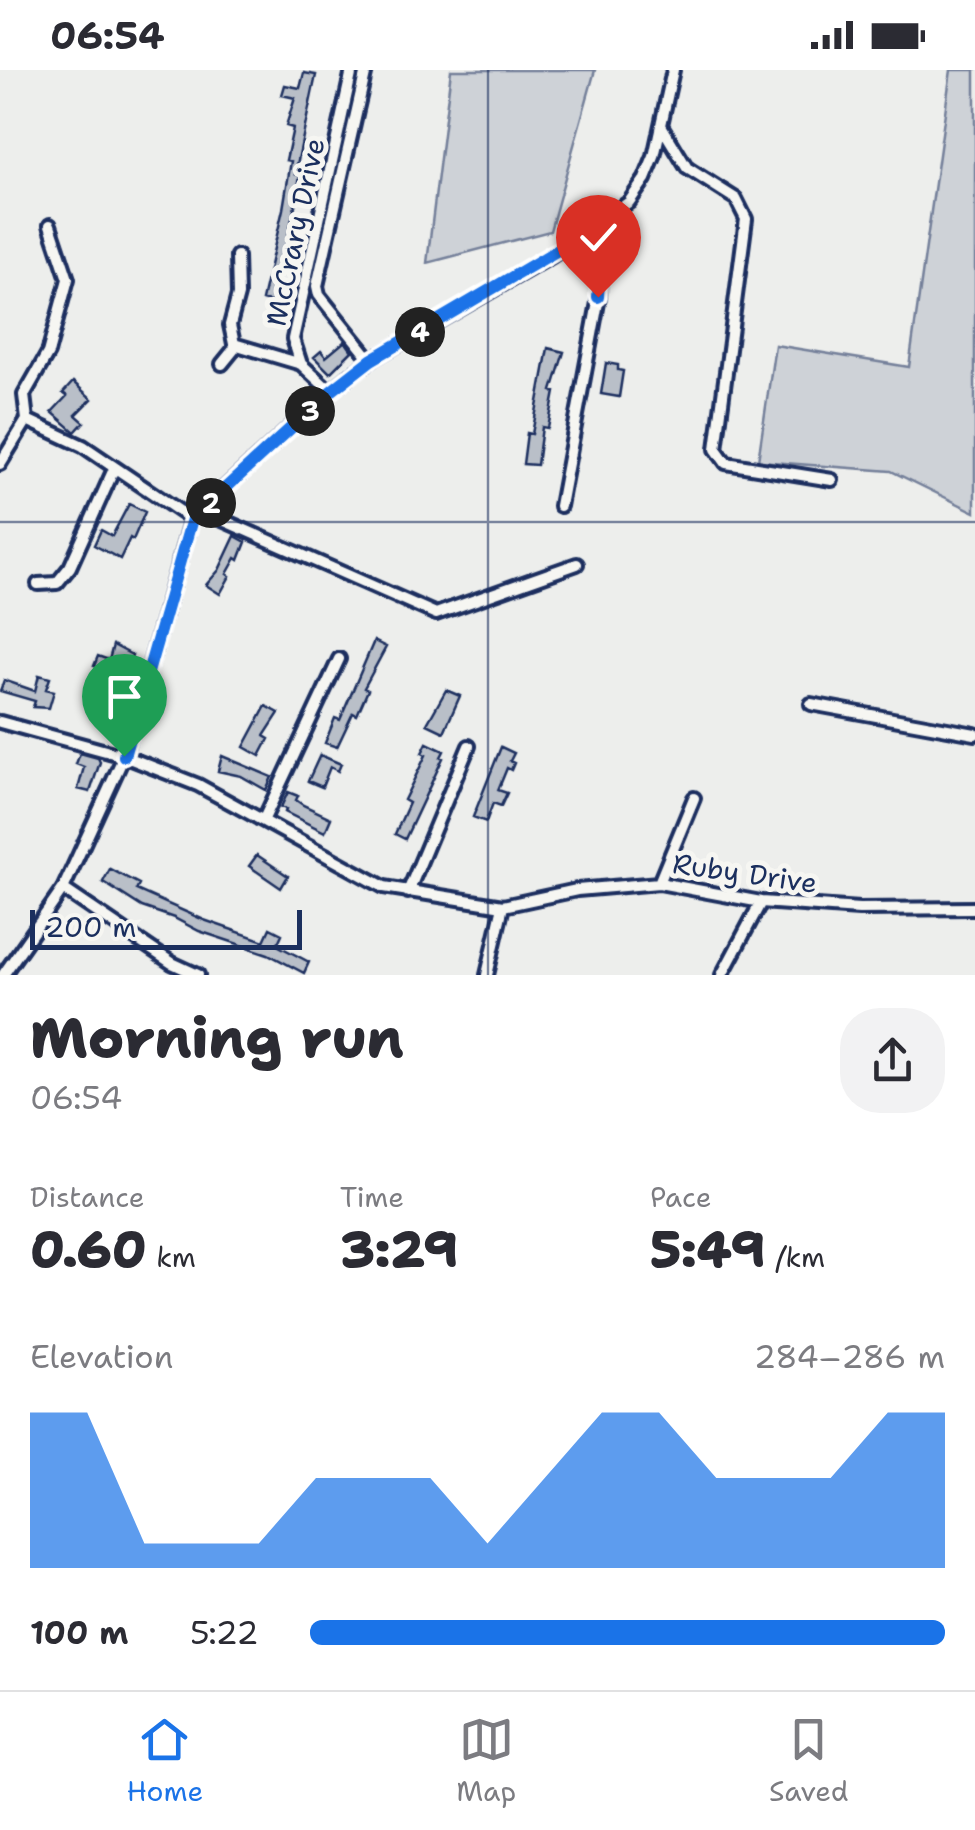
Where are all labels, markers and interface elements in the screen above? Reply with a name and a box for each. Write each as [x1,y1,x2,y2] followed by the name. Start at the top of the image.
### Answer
[50,10,165,61] text: 06:54
[256,134,334,330] street label: McCrary Drive
[556,195,641,298] pin
[571,210,626,265] icon: check
[395,307,445,357] pin: 4
[410,313,430,351] text: 4
[285,386,335,436] pin: 3
[300,392,320,430] text: 3
[186,478,236,528] pin: 2
[201,484,221,522] text: 2
[82,654,167,757] pin
[97,669,152,724] icon: arrive
[670,844,820,902] street label: Ruby Drive
[30,905,302,950] scale bar
[45,908,136,946] text: 200 m
[30,1001,404,1075] text: Morning run
[840,1008,945,1113] button: share
[30,1076,122,1119] text: 06:54
[30,1178,145,1216] text: Distance
[340,1178,404,1216] text: Time
[650,1178,712,1216] text: Pace
[30,1216,147,1283] text: 0.60
[340,1216,458,1283] text: 3:29
[650,1216,766,1283] text: 5:49
[147,1238,196,1276] text: km
[766,1238,825,1276] text: /km
[30,1335,173,1378] text: Elevation
[754,1335,945,1378] text: 284–286 m
[30,1611,129,1654] text: 100 m
[190,1611,259,1654] text: 5:22
[126,1712,203,1810] tab: Home
[456,1712,516,1810] tab: Map
[769,1712,849,1810] tab: Saved

